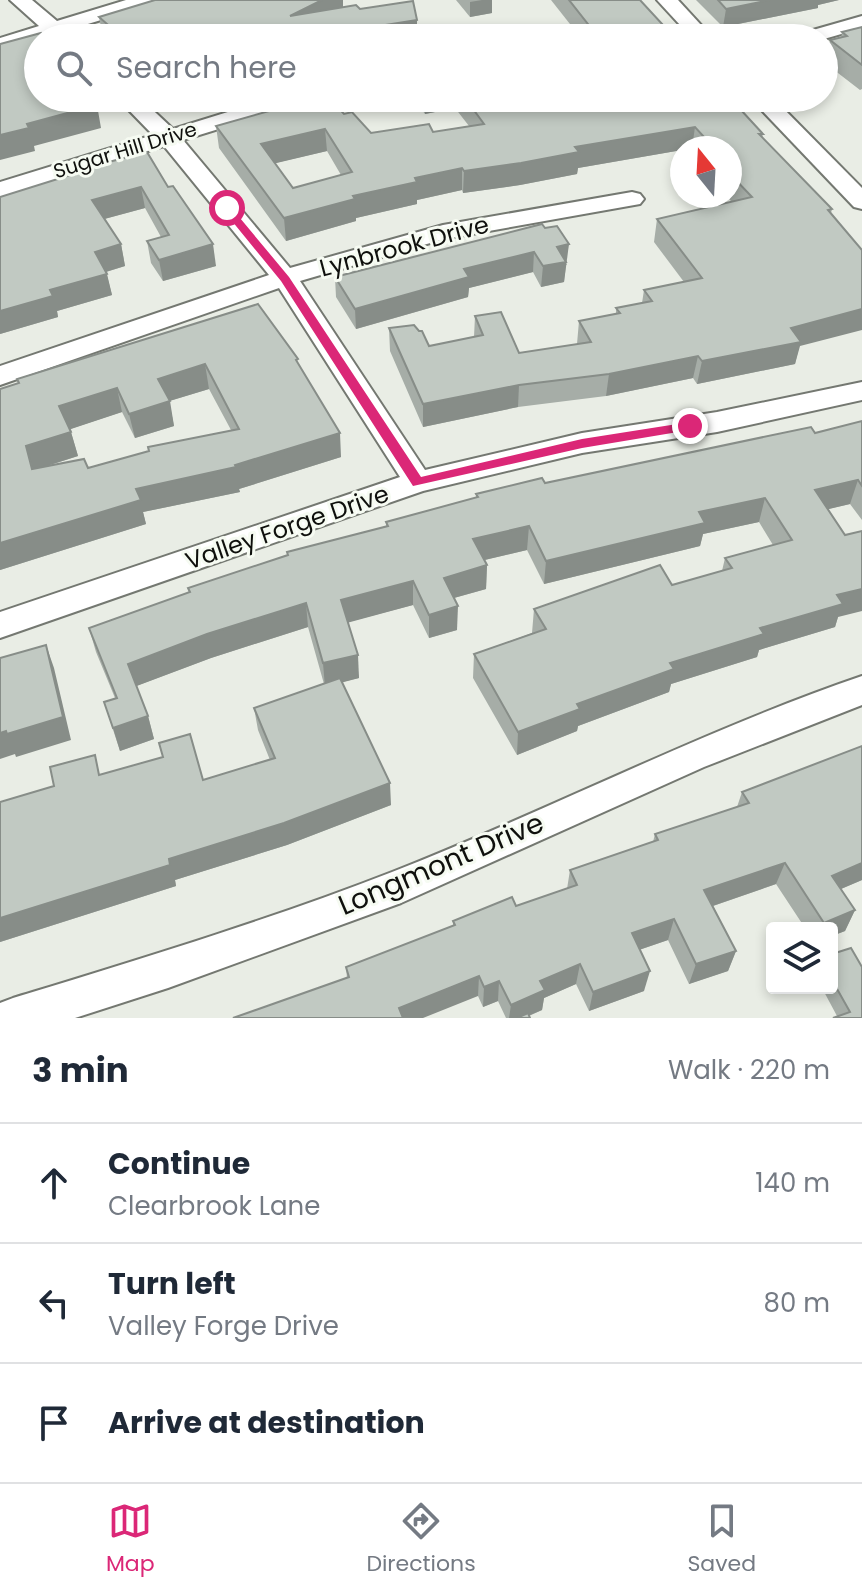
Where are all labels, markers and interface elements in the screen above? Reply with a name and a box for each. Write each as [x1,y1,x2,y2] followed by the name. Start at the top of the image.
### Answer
[24,24,838,112] search box
[52,46,96,90] icon: search
[116,46,297,89] text: Search here
[50,115,200,185] street label: Sugar Hill Drive
[670,136,742,208] north arrow
[209,190,245,226] route start
[316,208,492,284] street label: Lynbrook Drive
[672,408,708,444] route end
[181,477,393,577] street label: Valley Forge Drive
[332,803,550,925] street label: Longmont Drive
[766,922,838,994] map controls
[766,922,838,994] button: layers
[32,1046,129,1094] text: 3 min
[668,1052,830,1088] text: Walk · 220 m
[108,1142,250,1185] text: Continue
[32,1161,76,1205] icon: ahead
[755,1165,830,1201] text: 140 m
[108,1188,320,1224] text: Clearbrook Lane
[108,1262,236,1305] text: Turn left
[32,1281,76,1325] icon: left
[764,1285,830,1321] text: 80 m
[108,1308,339,1344] text: Valley Forge Drive
[32,1401,76,1445] icon: arrive
[108,1401,425,1444] text: Arrive at destination
[106,1499,155,1580] tab: Map
[366,1499,476,1580] tab: Directions
[687,1499,756,1580] tab: Saved

